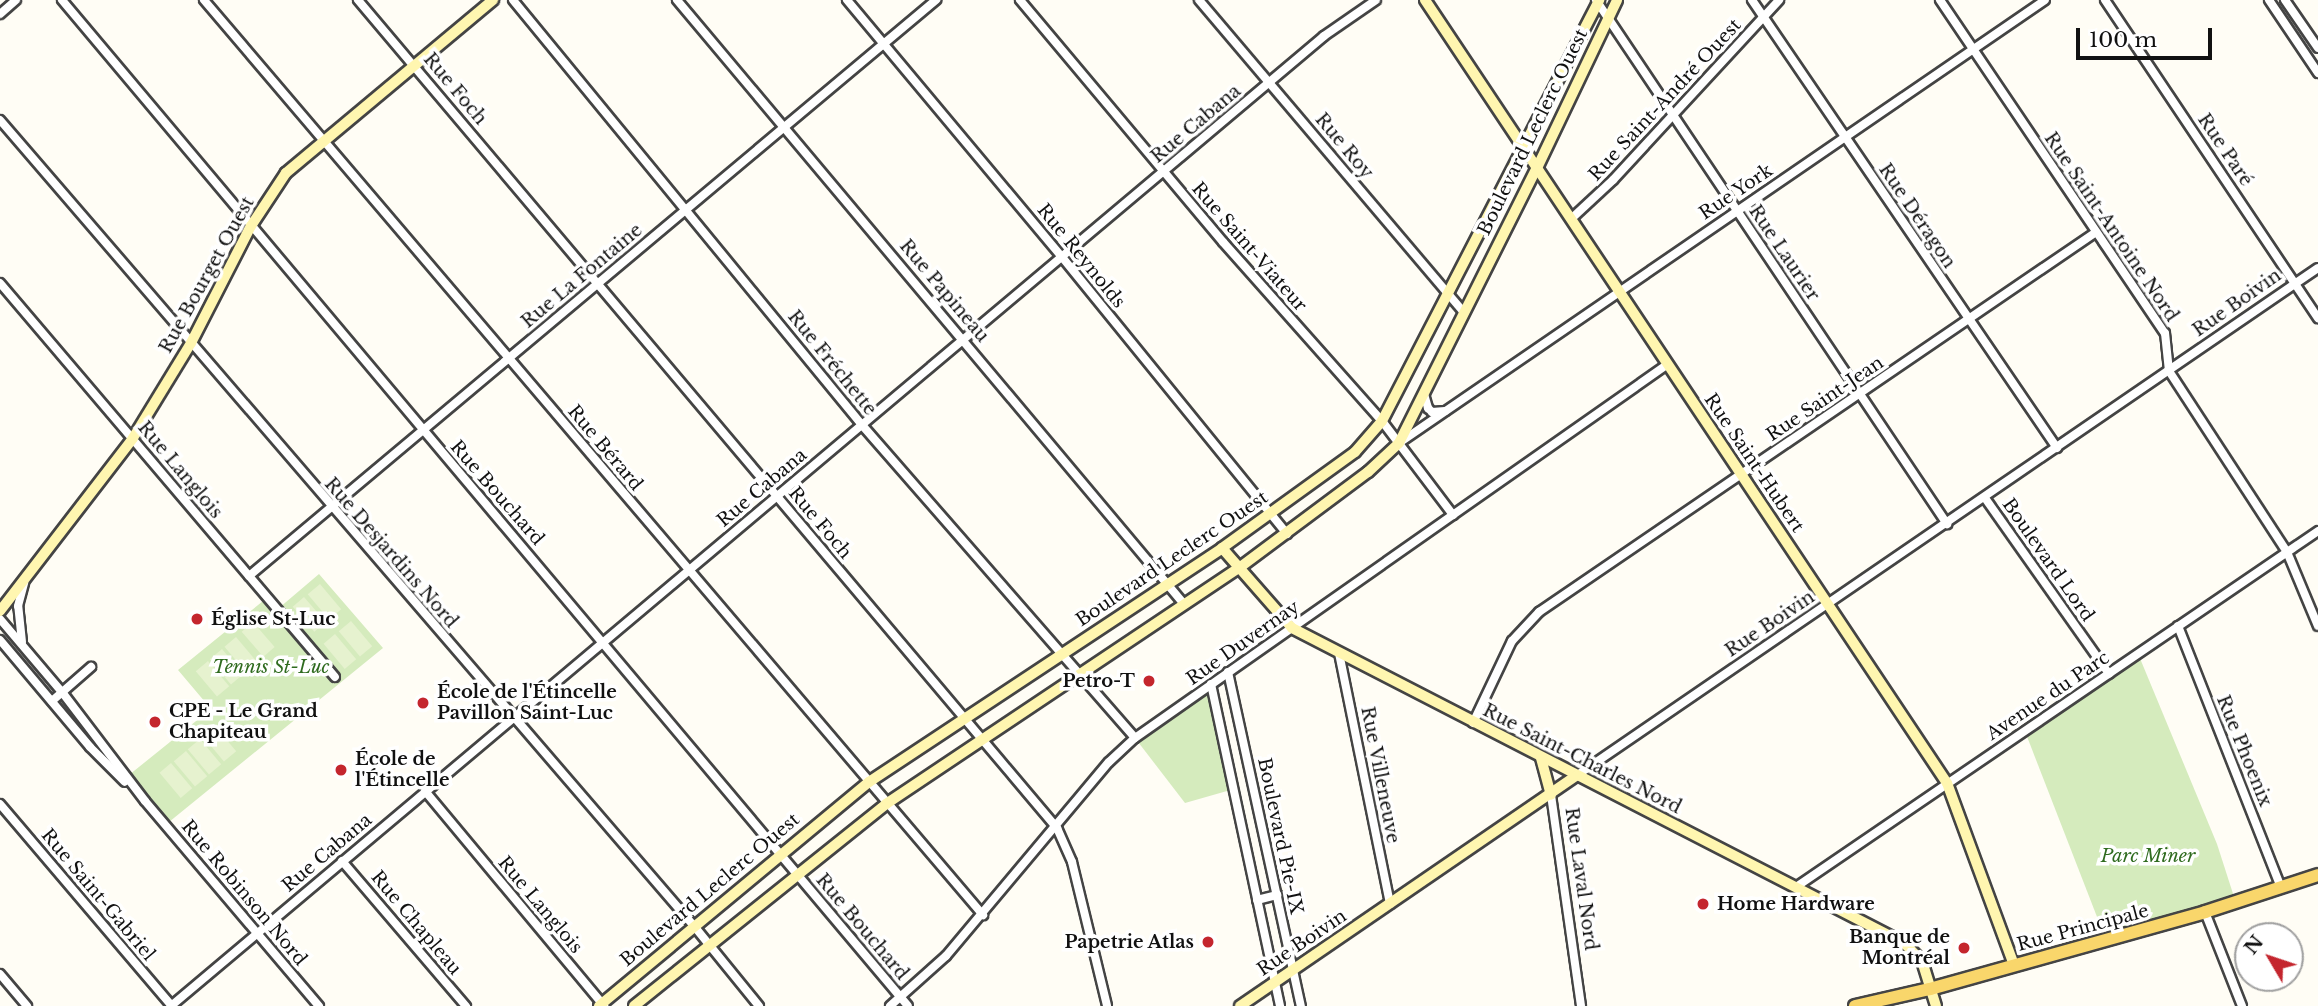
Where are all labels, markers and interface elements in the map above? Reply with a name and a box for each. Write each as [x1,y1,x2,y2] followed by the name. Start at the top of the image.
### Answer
[2080,14,2216,58] scale bar
[1584,15,1746,185] street label: Rue Saint-André Ouest
[1474,25,1592,239] street label: Boulevard Leclerc Ouest
[2089,27,2157,53] text: 100 m
[419,49,491,129] street label: Rue Foch
[1147,80,1245,168] street label: Rue Cabana
[1310,109,1378,183] street label: Rue Roy
[2193,110,2257,190] street label: Rue Paré
[2040,128,2182,326] street label: Rue Saint-Antoine Nord
[1695,159,1777,225] street label: Rue York
[1874,160,1960,272] street label: Rue Déragon
[1187,178,1311,316] street label: Rue Saint-Viateur
[155,193,259,357] street label: Rue Bourget Ouest
[1032,200,1130,312] street label: Rue Reynolds
[1744,201,1824,305] street label: Rue Laurier
[517,219,647,333] street label: Rue La Fontaine
[895,235,993,347] street label: Rue Papineau
[2189,265,2285,341] street label: Rue Boivin
[783,306,881,420] street label: Rue Fréchette
[1762,352,1888,446] street label: Rue Saint-Jean
[1700,390,1808,536] street label: Rue Saint-Hubert
[563,401,647,495] street label: Rue Bérard
[133,417,227,523] street label: Rue Langlois
[446,436,548,550] street label: Rue Bouchard
[713,444,811,532] street label: Rue Cabana
[320,473,462,633] street label: Rue Desjardins Nord
[784,483,856,563] street label: Rue Foch
[1072,487,1272,631] street label: Boulevard Leclerc Ouest
[1997,494,2099,626] street label: Boulevard Lord
[1721,586,1819,662] street label: Rue Boivin
[1182,596,1304,690] street label: Rue Duvernay
[211,608,335,630] place label: Église St-Luc
[189,611,205,627] marker: Église St-Luc
[1983,647,2113,745] street label: Avenue du Parc
[212,656,330,678] park label: Tennis St-Luc
[1062,670,1135,692] place label: Petro-T
[1141,673,1157,689] marker: Petro-T
[437,682,617,724] place label: École de l'Étincelle Pavillon Saint-Luc
[2212,692,2276,810] street label: Rue Phoenix
[415,695,431,711] marker: École de l'Étincelle Pavillon Saint-Luc
[1479,699,1685,819] street label: Rue Saint-Charles Nord
[169,701,318,744] place label: CPE - Le Grand Chapiteau
[1356,704,1404,846] street label: Rue Villeneuve
[147,714,163,730] marker: CPE - Le Grand Chapiteau
[355,749,449,792] place label: École de l'Étincelle
[1253,756,1307,916] street label: Boulevard Pie-IX
[333,762,349,778] marker: École de l'Étincelle
[1560,806,1602,952] street label: Rue Laval Nord
[278,809,376,897] street label: Rue Cabana
[616,809,804,971] street label: Boulevard Leclerc Ouest
[177,816,311,970] street label: Rue Robinson Nord
[37,825,159,965] street label: Rue Saint-Gabriel
[2101,845,2195,867] park label: Parc Miner
[493,852,587,958] street label: Rue Langlois
[366,867,466,979] street label: Rue Chapleau
[811,870,913,984] street label: Rue Bouchard
[1717,893,1875,915] place label: Home Hardware
[1695,896,1711,912] marker: Home Hardware
[2015,900,2151,956] street label: Rue Principale
[1253,905,1351,981] street label: Rue Boivin
[2234,922,2304,992] north arrow
[1849,927,1950,970] place label: Banque de Montréal
[1064,931,1194,953] place label: Papetrie Atlas
[2239,931,2268,959] text: N
[1200,934,1216,950] marker: Papetrie Atlas
[1956,940,1972,956] marker: Banque de Montréal

